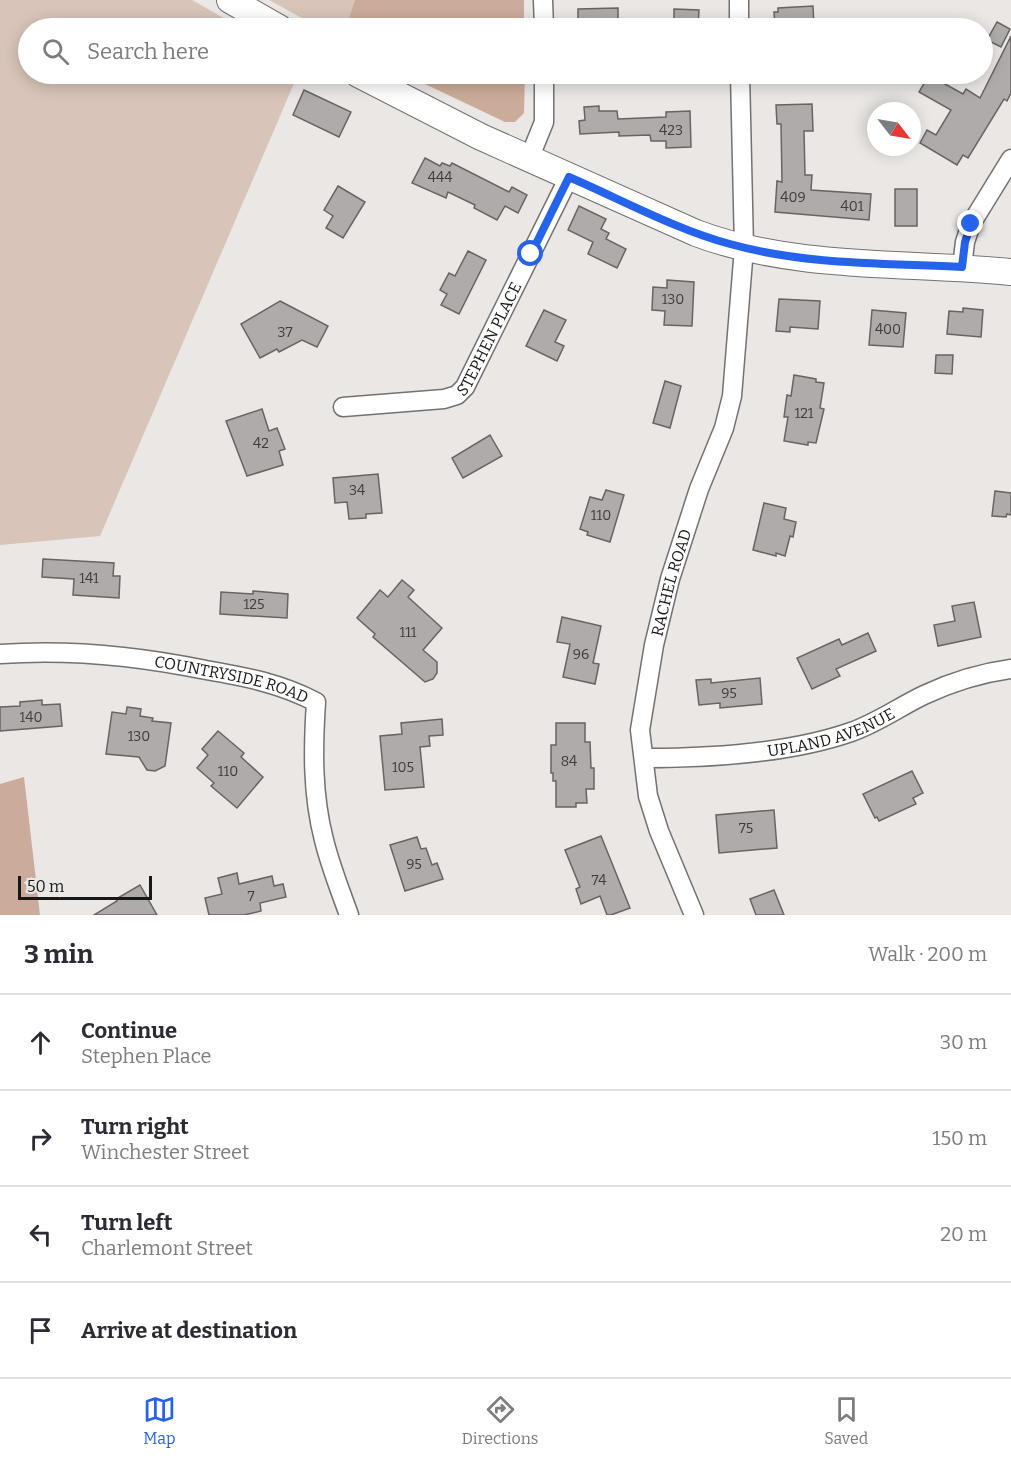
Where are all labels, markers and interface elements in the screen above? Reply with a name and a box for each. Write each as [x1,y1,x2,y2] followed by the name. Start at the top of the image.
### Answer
[18,18,993,84] search box
[39,35,72,68] icon: search
[87,38,209,65] text: Search here
[867,102,921,156] north arrow
[659,122,683,139] house number: 423
[428,169,452,186] house number: 444
[780,189,806,206] house number: 409
[841,198,864,215] house number: 401
[957,210,983,236] route end
[517,240,543,266] route start
[452,279,525,400] street label: STEPHEN PLACE
[662,291,684,308] house number: 130
[875,321,901,338] house number: 400
[277,324,293,341] house number: 37
[795,405,814,422] house number: 121
[253,435,269,452] house number: 42
[349,482,365,499] house number: 34
[591,507,611,524] house number: 110
[647,527,695,638] street label: RACHEL ROAD
[79,570,99,587] house number: 141
[244,596,264,613] house number: 125
[399,624,417,641] house number: 111
[573,646,589,663] house number: 96
[153,651,311,707] street label: COUNTRYSIDE ROAD
[721,685,737,702] house number: 95
[766,703,898,760] street label: UPLAND AVENUE
[20,709,42,726] house number: 140
[128,728,150,745] house number: 130
[561,753,577,770] house number: 84
[392,759,414,776] house number: 105
[218,763,238,780] house number: 110
[739,820,753,837] house number: 75
[406,856,422,873] house number: 95
[591,872,607,889] house number: 74
[18,873,152,900] scale bar
[27,877,64,896] text: 50 m
[247,888,255,905] house number: 7
[24,939,93,970] text: 3 min
[868,942,987,966] text: Walk · 200 m
[81,1017,177,1044] text: Continue
[24,1026,57,1059] icon: ahead
[940,1030,987,1054] text: 30 m
[81,1044,212,1068] text: Stephen Place
[81,1113,189,1140] text: Turn right
[24,1122,57,1155] icon: right
[932,1126,987,1150] text: 150 m
[81,1140,249,1164] text: Winchester Street
[81,1209,173,1236] text: Turn left
[24,1218,57,1251] icon: left
[940,1222,987,1246] text: 20 m
[81,1236,253,1260] text: Charlemont Street
[24,1314,57,1347] icon: arrive
[81,1317,297,1344] text: Arrive at destination
[143,1393,176,1448] tab: Map
[462,1393,539,1448] tab: Directions
[824,1393,868,1448] tab: Saved

